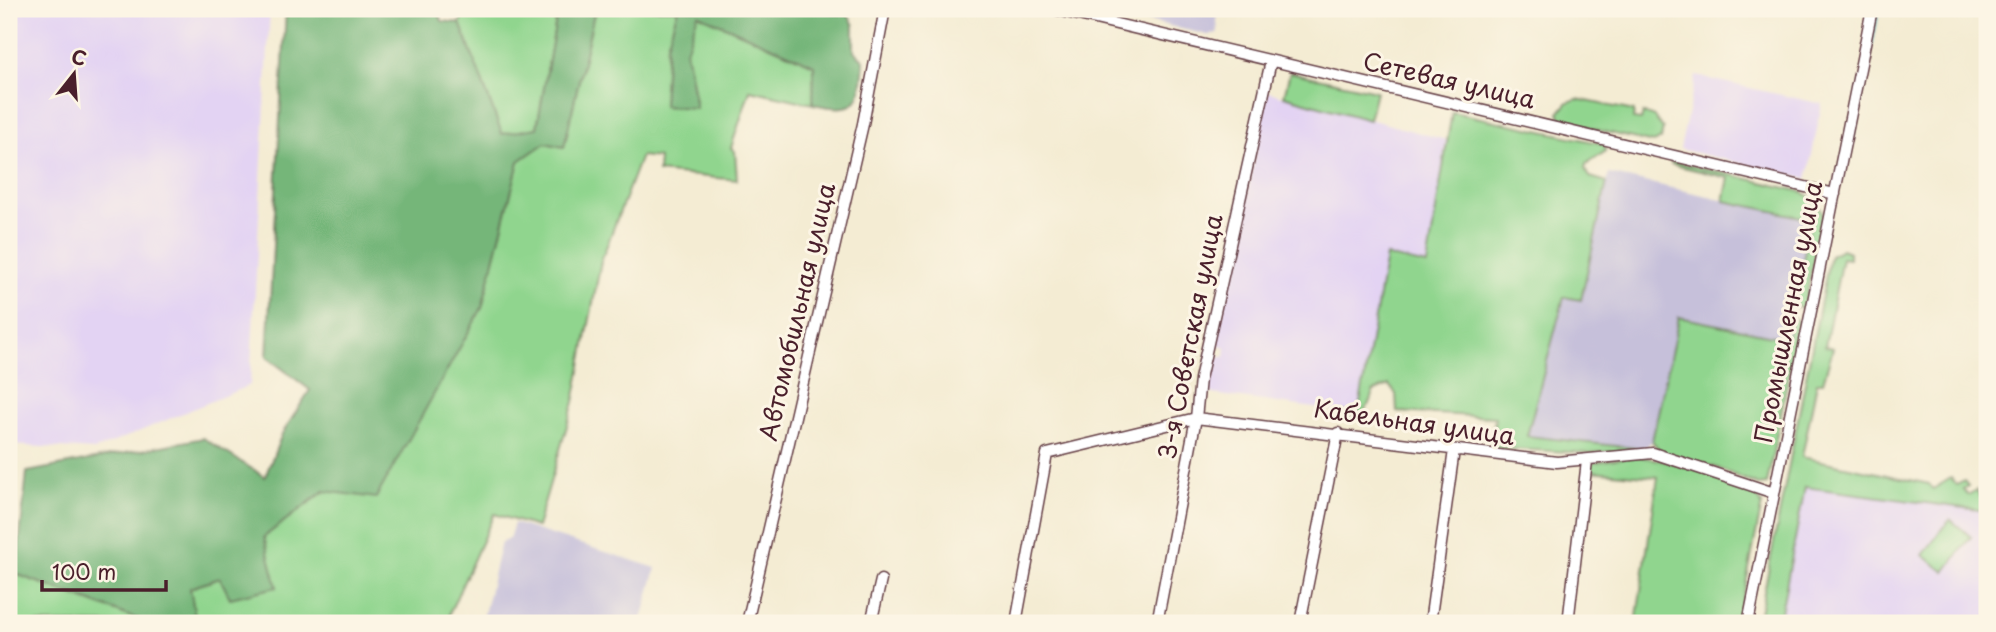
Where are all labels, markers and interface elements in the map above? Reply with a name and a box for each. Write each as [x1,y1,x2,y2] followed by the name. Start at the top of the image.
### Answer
[38,38,108,108] north arrow
[68,41,90,72] text: С
[1360,42,1539,116] street label: Сетевая улица
[1744,177,1830,446] street label: Промышленная улица
[749,179,843,444] street label: Автомобильная улица
[1148,211,1230,462] street label: 3-я Советская улица
[1311,389,1517,453] street label: Кабельная улица
[42,548,166,592] scale bar
[52,555,116,587] text: 100 m

